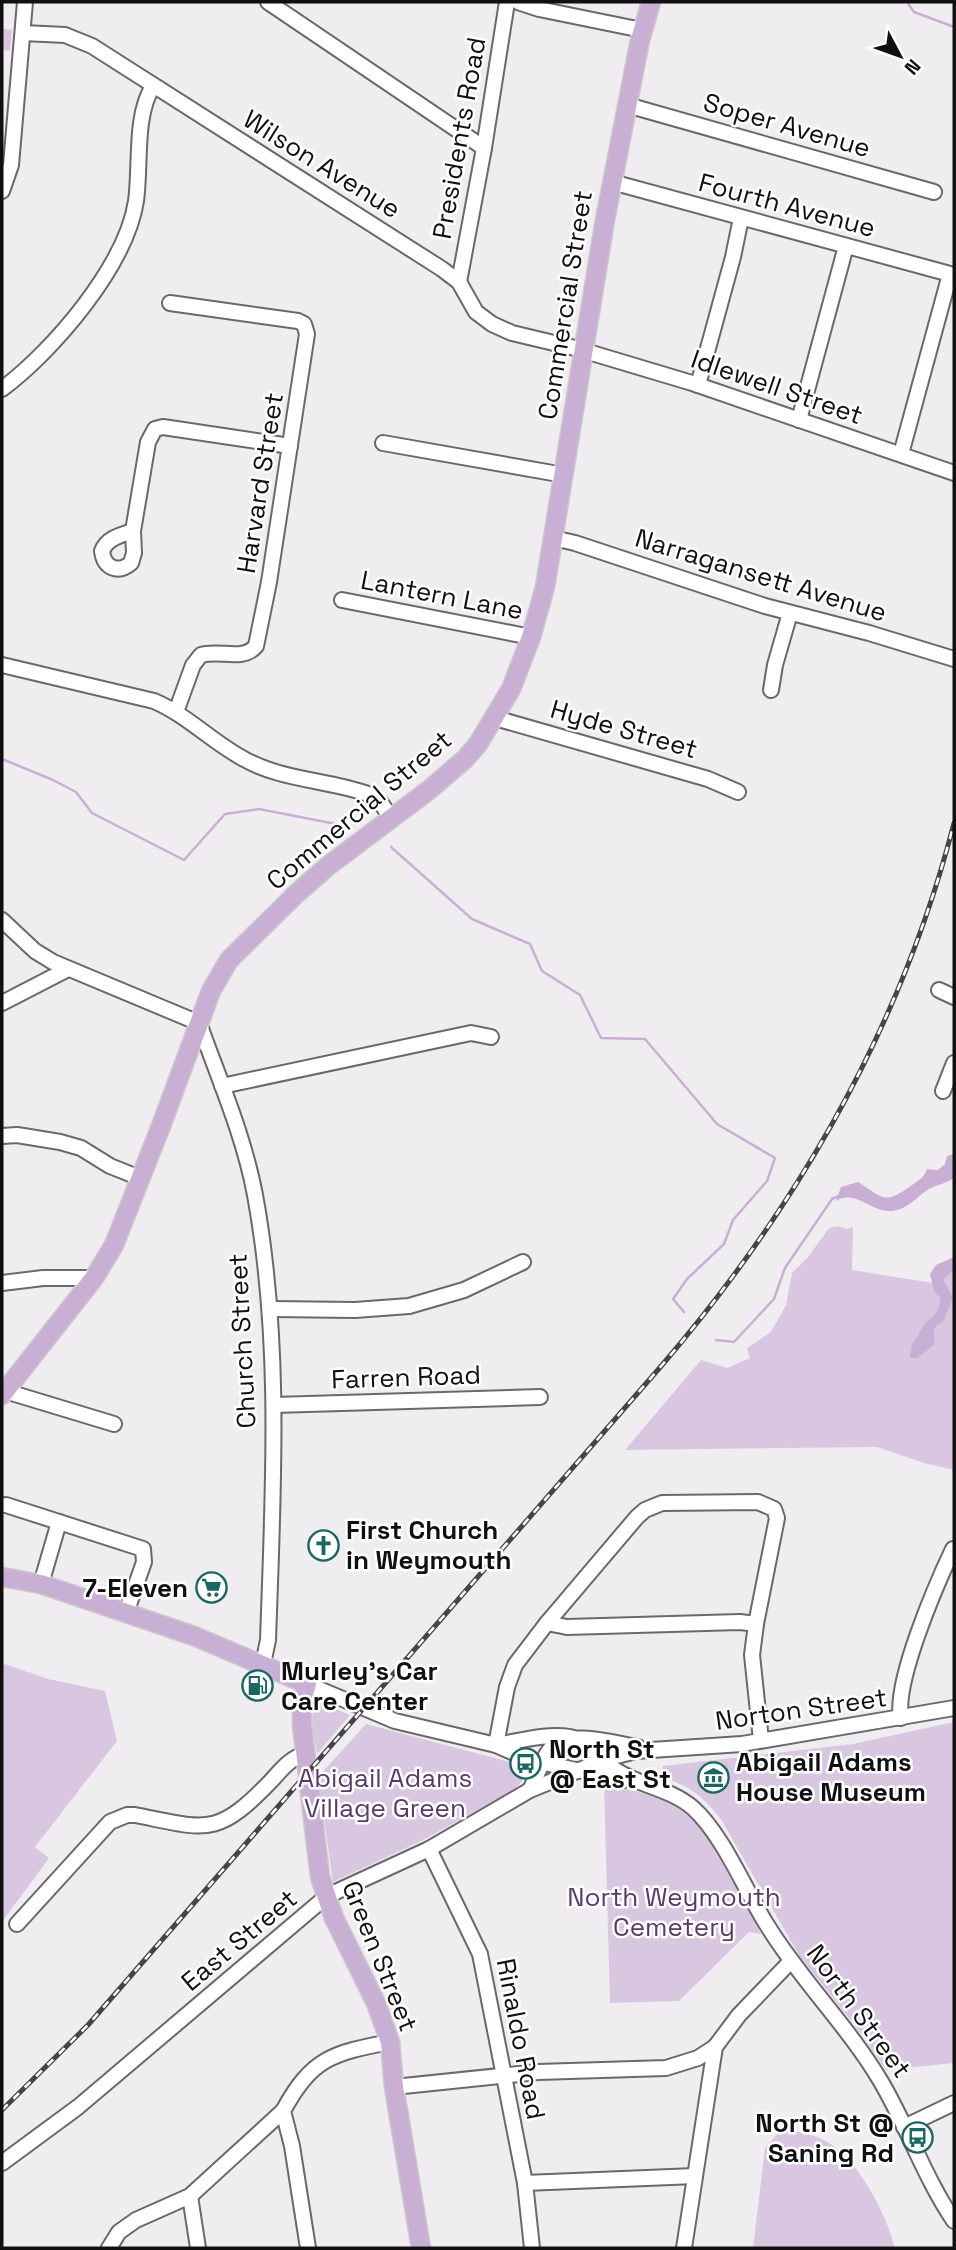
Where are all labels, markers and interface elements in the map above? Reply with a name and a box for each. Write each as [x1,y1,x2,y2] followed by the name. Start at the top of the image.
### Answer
[865,21,935,91] north arrow
[425,34,493,242] street label: Presidents Road
[899,54,926,80] text: N
[700,85,874,165] street label: Soper Avenue
[237,102,407,226] street label: Wilson Avenue
[695,165,879,245] street label: Fourth Avenue
[530,188,600,422] street label: Commercial Street
[687,342,867,432] street label: Idlewell Street
[229,390,291,576] street label: Harvard Street
[631,521,891,629] street label: Narragansett Avenue
[358,563,526,627] street label: Lantern Lane
[547,692,701,766] street label: Hyde Street
[259,723,459,897] street label: Commercial Street
[220,1253,264,1429] street label: Church Street
[331,1357,481,1397] street label: Farren Road
[346,1513,512,1577] place label: First Church in Weymouth
[306,1528,340,1562] church icon: First Church in Weymouth
[83,1571,188,1605] place label: 7-Eleven
[194,1571,228,1605] supermarket icon: 7-Eleven
[281,1654,438,1718] place label: Murley's Car Care Center
[241,1669,275,1703] fuel station icon: Murley's Car Care Center
[713,1680,889,1738] street label: Norton Street
[549,1732,671,1796] place label: North St @ East St
[736,1745,926,1809] place label: Abigail Adams House Museum
[509,1747,543,1781] bus stop icon: North St @ East St
[696,1760,730,1794] museum icon: Abigail Adams House Museum
[298,1761,472,1825] park label: Abigail Adams Village Green
[334,1876,426,2036] street label: Green Street
[567,1880,781,1944] park label: North Weymouth Cemetery
[174,1882,304,1998] street label: East Street
[799,1937,919,2085] street label: North Street
[489,1956,553,2122] street label: Rinaldo Road
[755,2106,894,2170] place label: North St @ Saning Rd
[900,2121,934,2155] bus stop icon: North St @ Saning Rd

